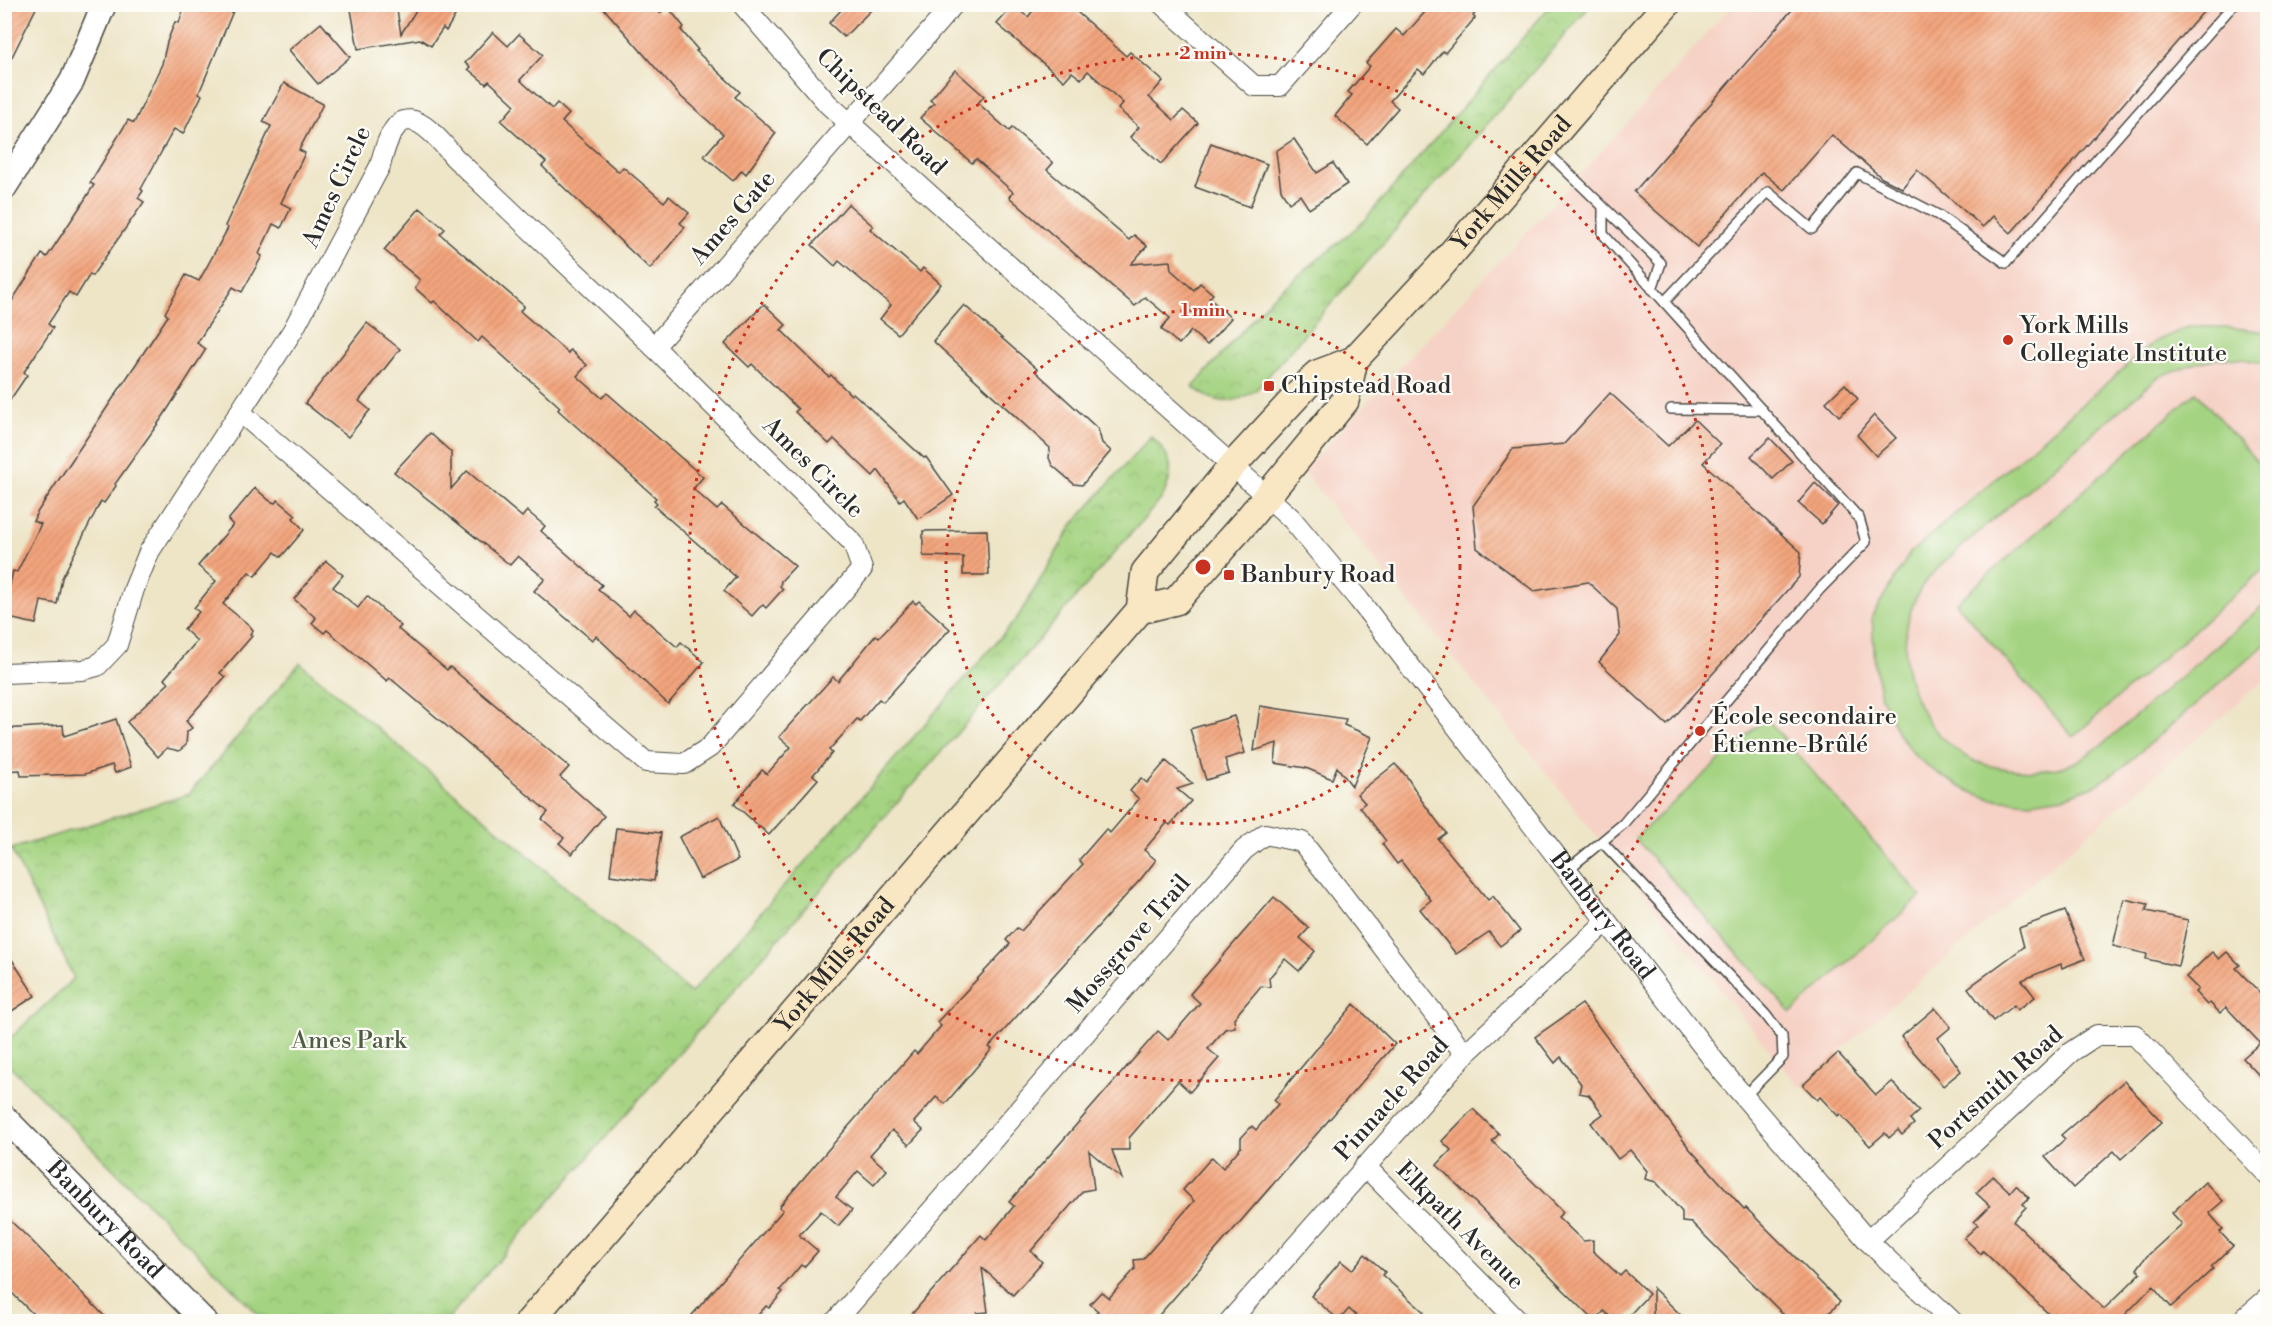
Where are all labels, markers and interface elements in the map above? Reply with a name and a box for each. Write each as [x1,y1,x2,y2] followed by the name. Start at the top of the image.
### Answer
[809,42,953,182] street label: Chipstead Road
[1179,42,1227,65] text: 2 min
[1444,110,1579,259] street label: York Mills Road
[295,121,378,253] street label: Ames Circle
[683,165,782,272] street label: Ames Gate
[1181,299,1225,322] text: 1 min
[2018,311,2227,369] place label: York Mills Collegiate Institute
[2001,333,2015,347] marker: York Mills Collegiate Institute
[1281,371,1451,401] place label: Chipstead Road
[1262,379,1276,393] marker: Chipstead Road
[755,410,870,525] street label: Ames Circle
[1193,557,1213,577] centre of rings
[1240,560,1396,590] place label: Banbury Road
[1222,568,1236,582] marker: Banbury Road
[1712,701,1897,760] place label: École secondaire Étienne-Brûlé
[1693,724,1707,738] marker: École secondaire Étienne-Brûlé
[1543,845,1661,986] street label: Banbury Road
[1061,869,1197,1019] street label: Mossgrove Trail
[767,891,902,1041] street label: York Mills Road
[1923,1020,2070,1156] street label: Portsmith Road
[291,1026,408,1056] park label: Ames Park
[1328,1030,1456,1167] street label: Pinnacle Road
[39,1154,170,1286] street label: Banbury Road
[1390,1156,1530,1296] street label: Elkpath Avenue

